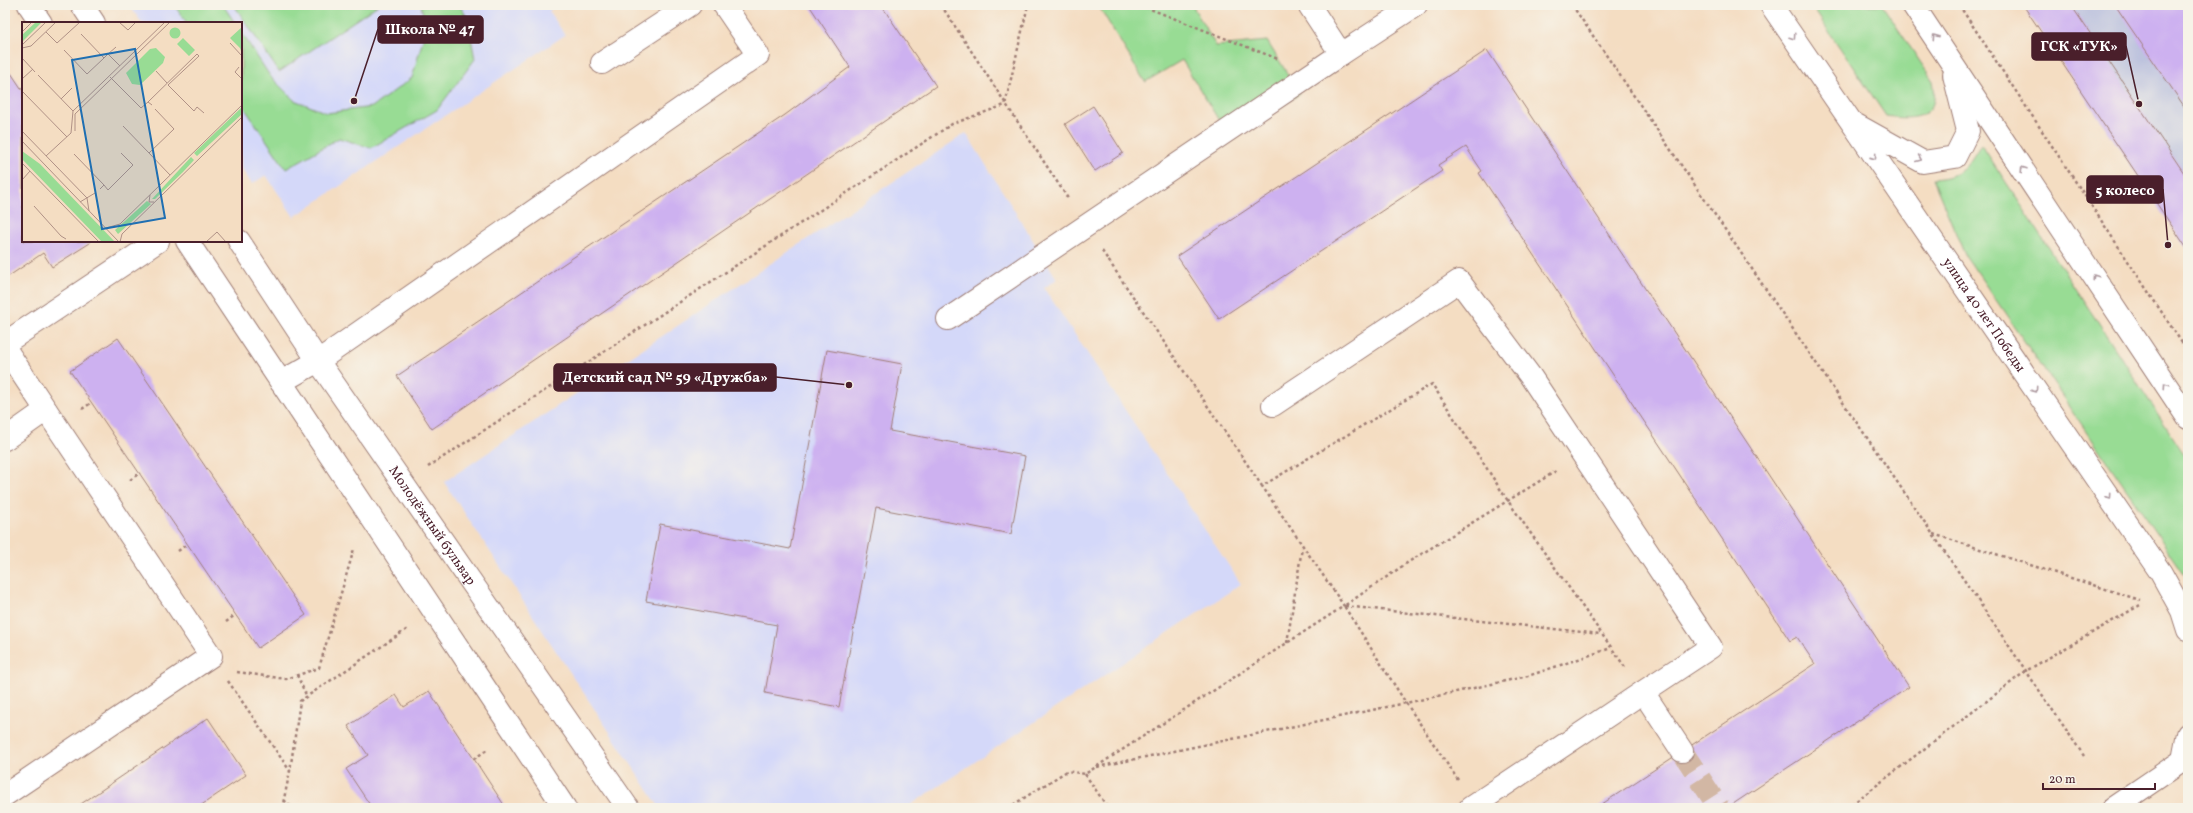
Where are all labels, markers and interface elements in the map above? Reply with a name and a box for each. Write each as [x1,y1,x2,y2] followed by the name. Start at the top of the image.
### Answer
[378,16,483,43] callout: Школа № 47
[385,20,475,41] text: Школа № 47
[22,22,242,242] inset map
[1788,33,1795,40] one-way arrow
[2032,33,2126,60] callout: ГСК «ТУК»
[1933,35,1940,42] one-way arrow
[2040,37,2118,58] text: ГСК «ТУК»
[1869,152,1876,159] one-way arrow
[1915,155,1922,163] one-way arrow
[2020,166,2028,173] one-way arrow
[2087,176,2163,203] callout: 5 колесо
[2095,181,2155,202] text: 5 колесо
[1938,254,2030,376] street label: улица 40 лет Победы
[2092,274,2099,281] one-way arrow
[554,364,776,391] callout: Детский сад № 59 «Дружба»
[562,368,768,389] text: Детский сад № 59 «Дружба»
[2164,383,2171,390] one-way arrow
[2030,386,2038,393] one-way arrow
[384,462,480,589] street label: Молодёжный бульвар
[2104,493,2112,500] one-way arrow
[2043,765,2155,791] scale bar
[2049,772,2076,788] text: 20 m

